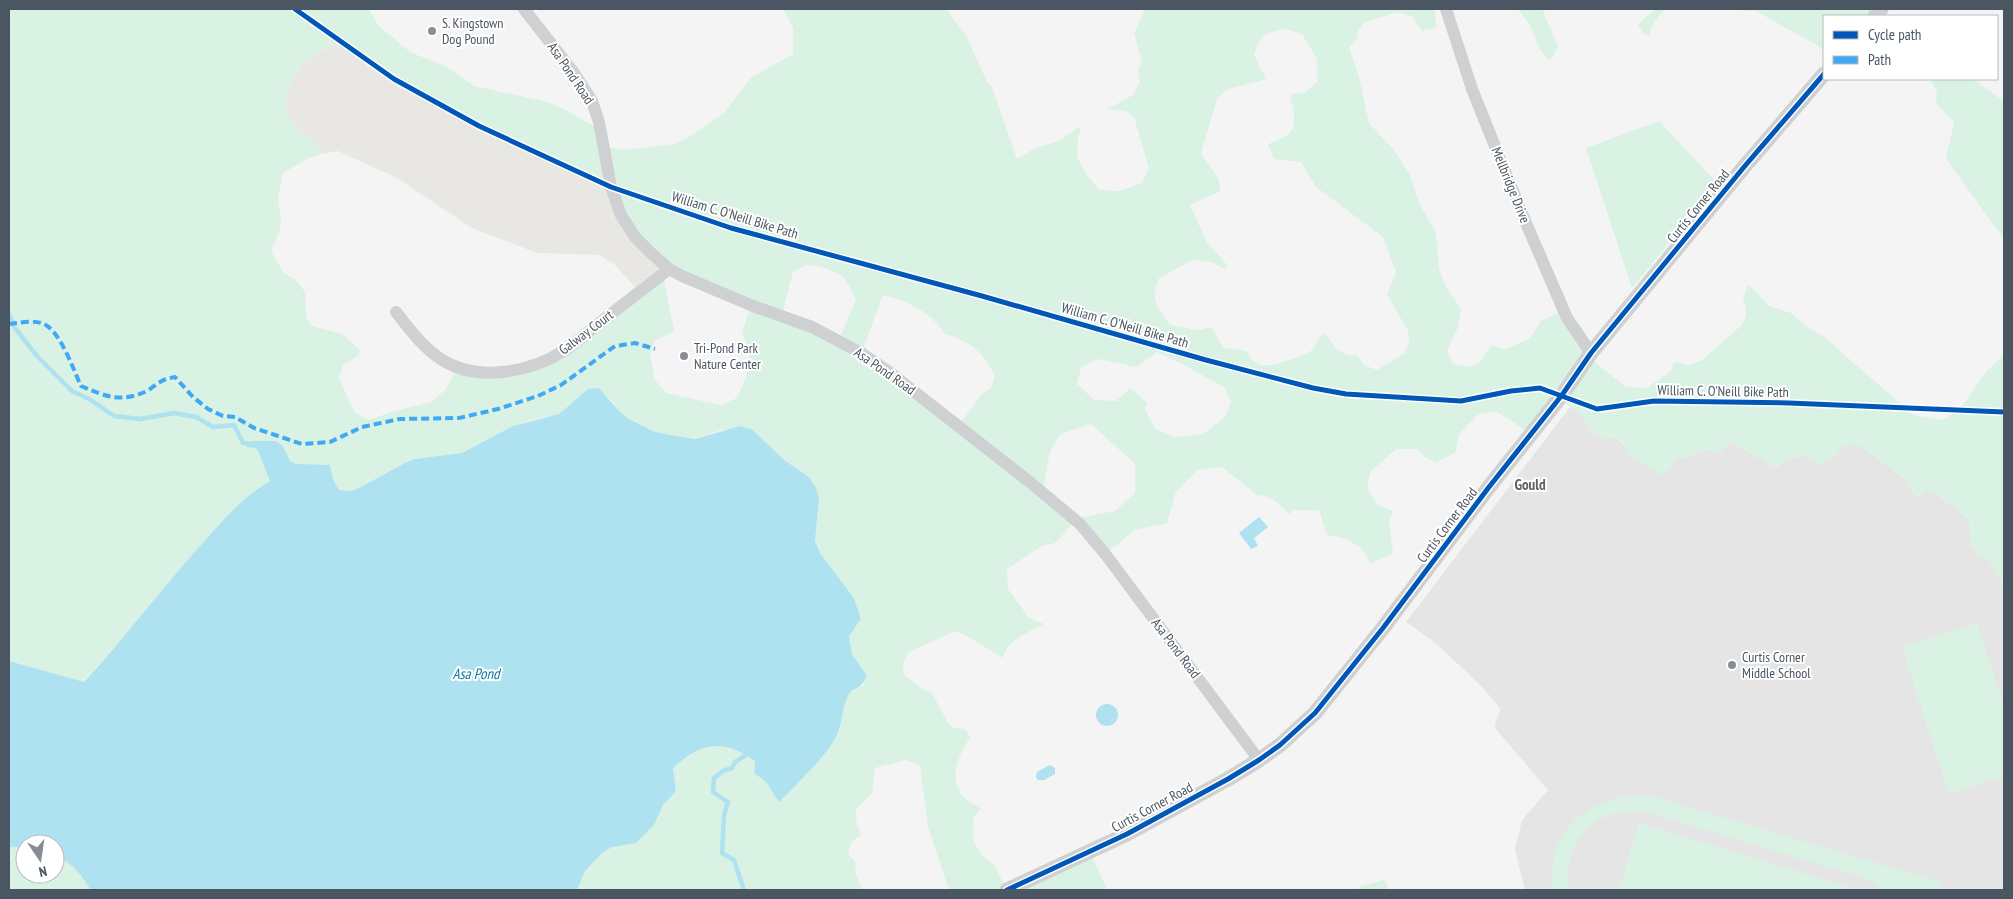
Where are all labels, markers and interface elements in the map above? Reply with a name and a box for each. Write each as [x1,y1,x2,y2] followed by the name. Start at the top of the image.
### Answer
[442,14,503,48] place label: S. Kingstown Dog Pound
[1823,15,1998,80] legend
[426,25,438,37] marker: S. Kingstown Dog Pound
[1868,25,1921,44] text: Cycle path
[544,39,598,107] street label: Asa Pond Road
[1868,50,1891,69] text: Path
[1488,144,1534,226] street label: Mellbridge Drive
[1663,166,1733,246] street label: Curtis Corner Road
[669,187,801,243] street label: William C. O'Neill Bike Path
[1059,298,1191,352] street label: William C. O'Neill Bike Path
[555,306,617,358] street label: Galway Court
[694,339,761,373] place label: Tri-Pond Park Nature Center
[851,343,919,399] street label: Asa Pond Road
[678,350,690,362] marker: Tri-Pond Park Nature Center
[1657,381,1789,401] street label: William C. O'Neill Bike Path
[1514,475,1546,494] district label: Gould
[1413,484,1481,566] street label: Curtis Corner Road
[1147,614,1205,682] street label: Asa Pond Road
[1742,648,1811,682] place label: Curtis Corner Middle School
[1726,659,1738,671] marker: Curtis Corner Middle School
[452,664,502,683] water label: Asa Pond
[1108,778,1196,836] street label: Curtis Corner Road
[15,834,65,884] north arrow
[37,862,49,881] text: N

